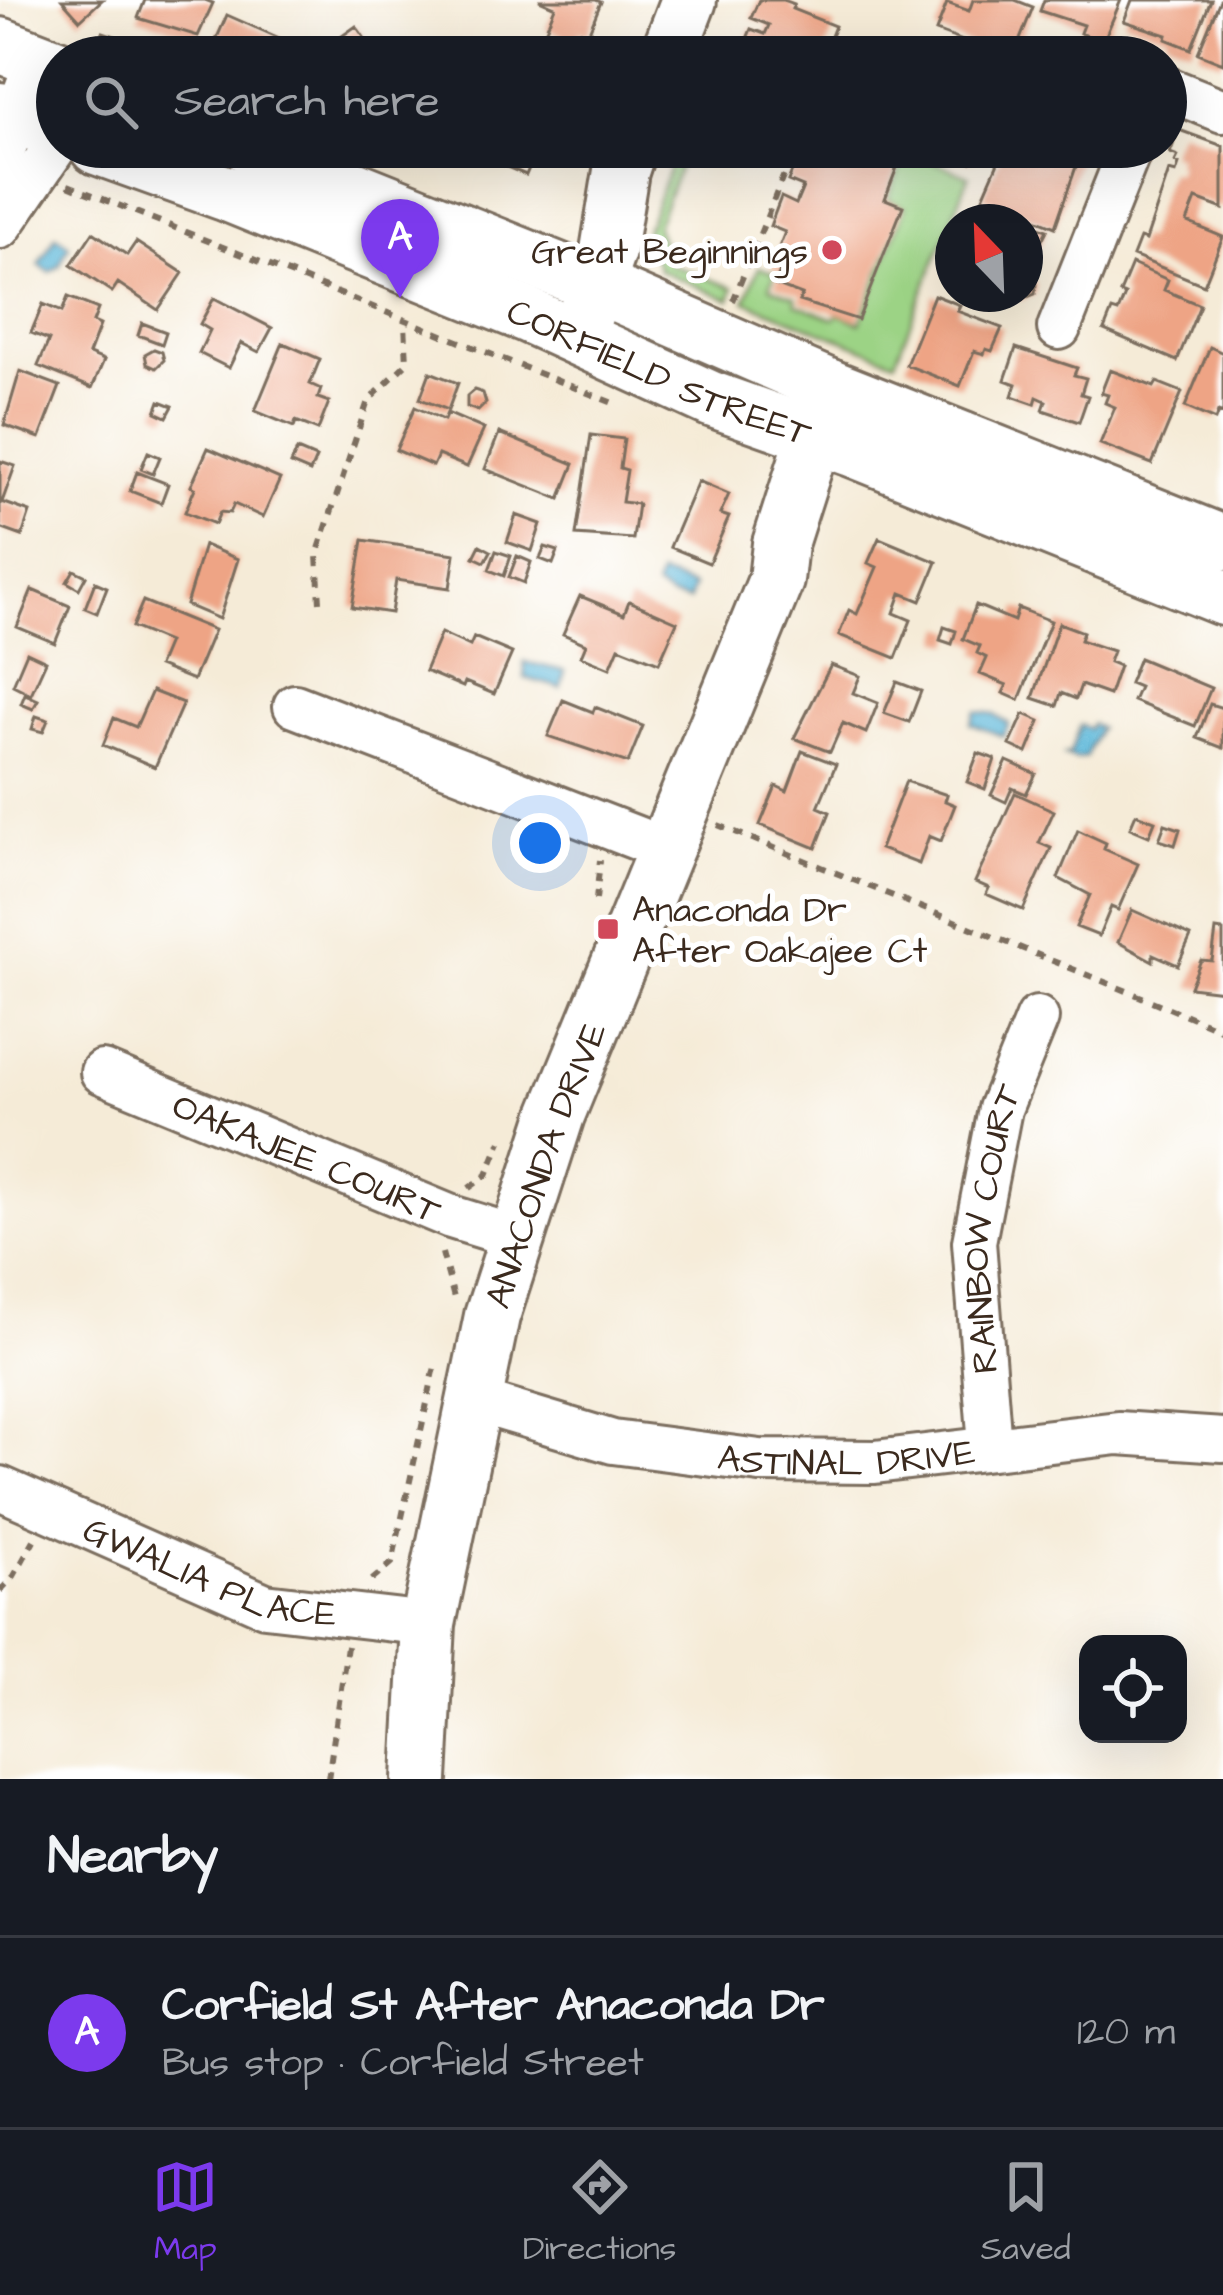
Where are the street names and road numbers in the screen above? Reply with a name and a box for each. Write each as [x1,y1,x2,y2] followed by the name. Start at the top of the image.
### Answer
[499,287,818,461] street label: CORFIELD STREET
[473,1015,620,1315] street label: ANACONDA DRIVE
[950,1076,1036,1375] street label: RAINBOW COURT
[164,1081,448,1238] street label: OAKAJEE COURT
[715,1427,978,1490] street label: ASTINAL DRIVE
[75,1505,339,1641] street label: GWALIA PLACE

